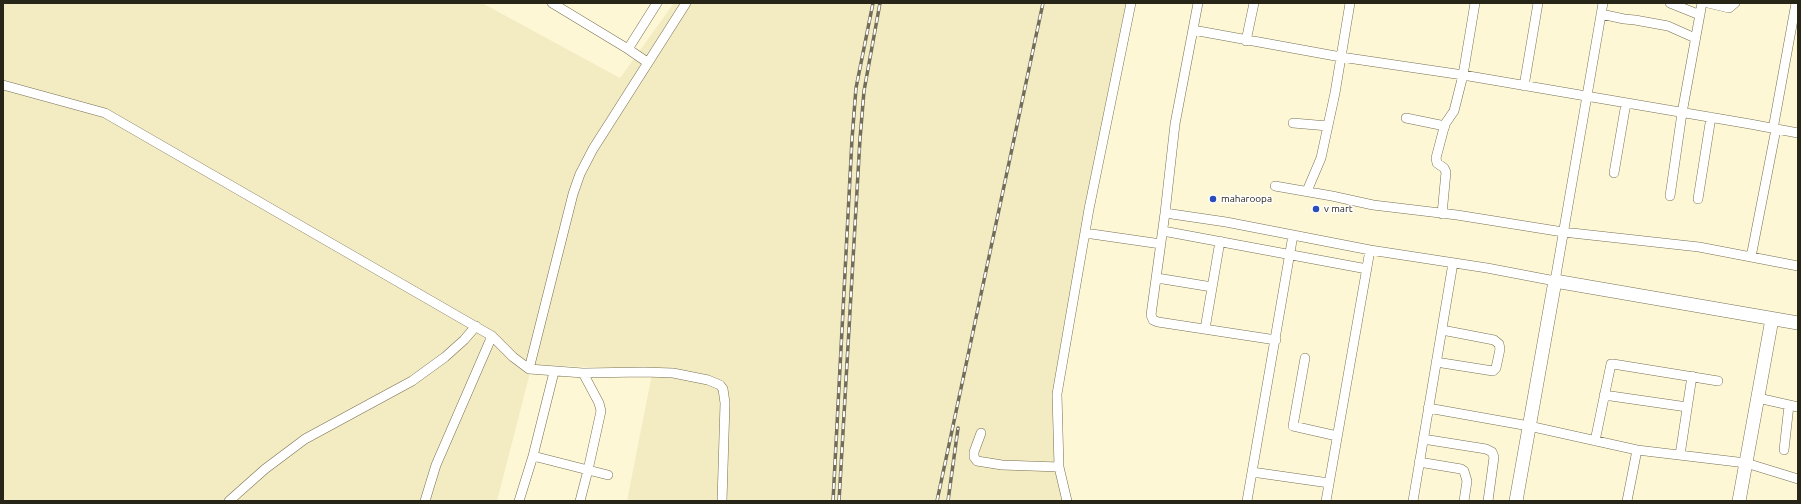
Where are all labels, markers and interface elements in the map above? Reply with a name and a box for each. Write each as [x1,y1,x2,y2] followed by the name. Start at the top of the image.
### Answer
[1221,193,1272,205] place label: maharoopa
[1208,194,1218,204] marker: maharoopa
[1324,203,1353,215] place label: v mart
[1311,204,1321,214] marker: v mart

